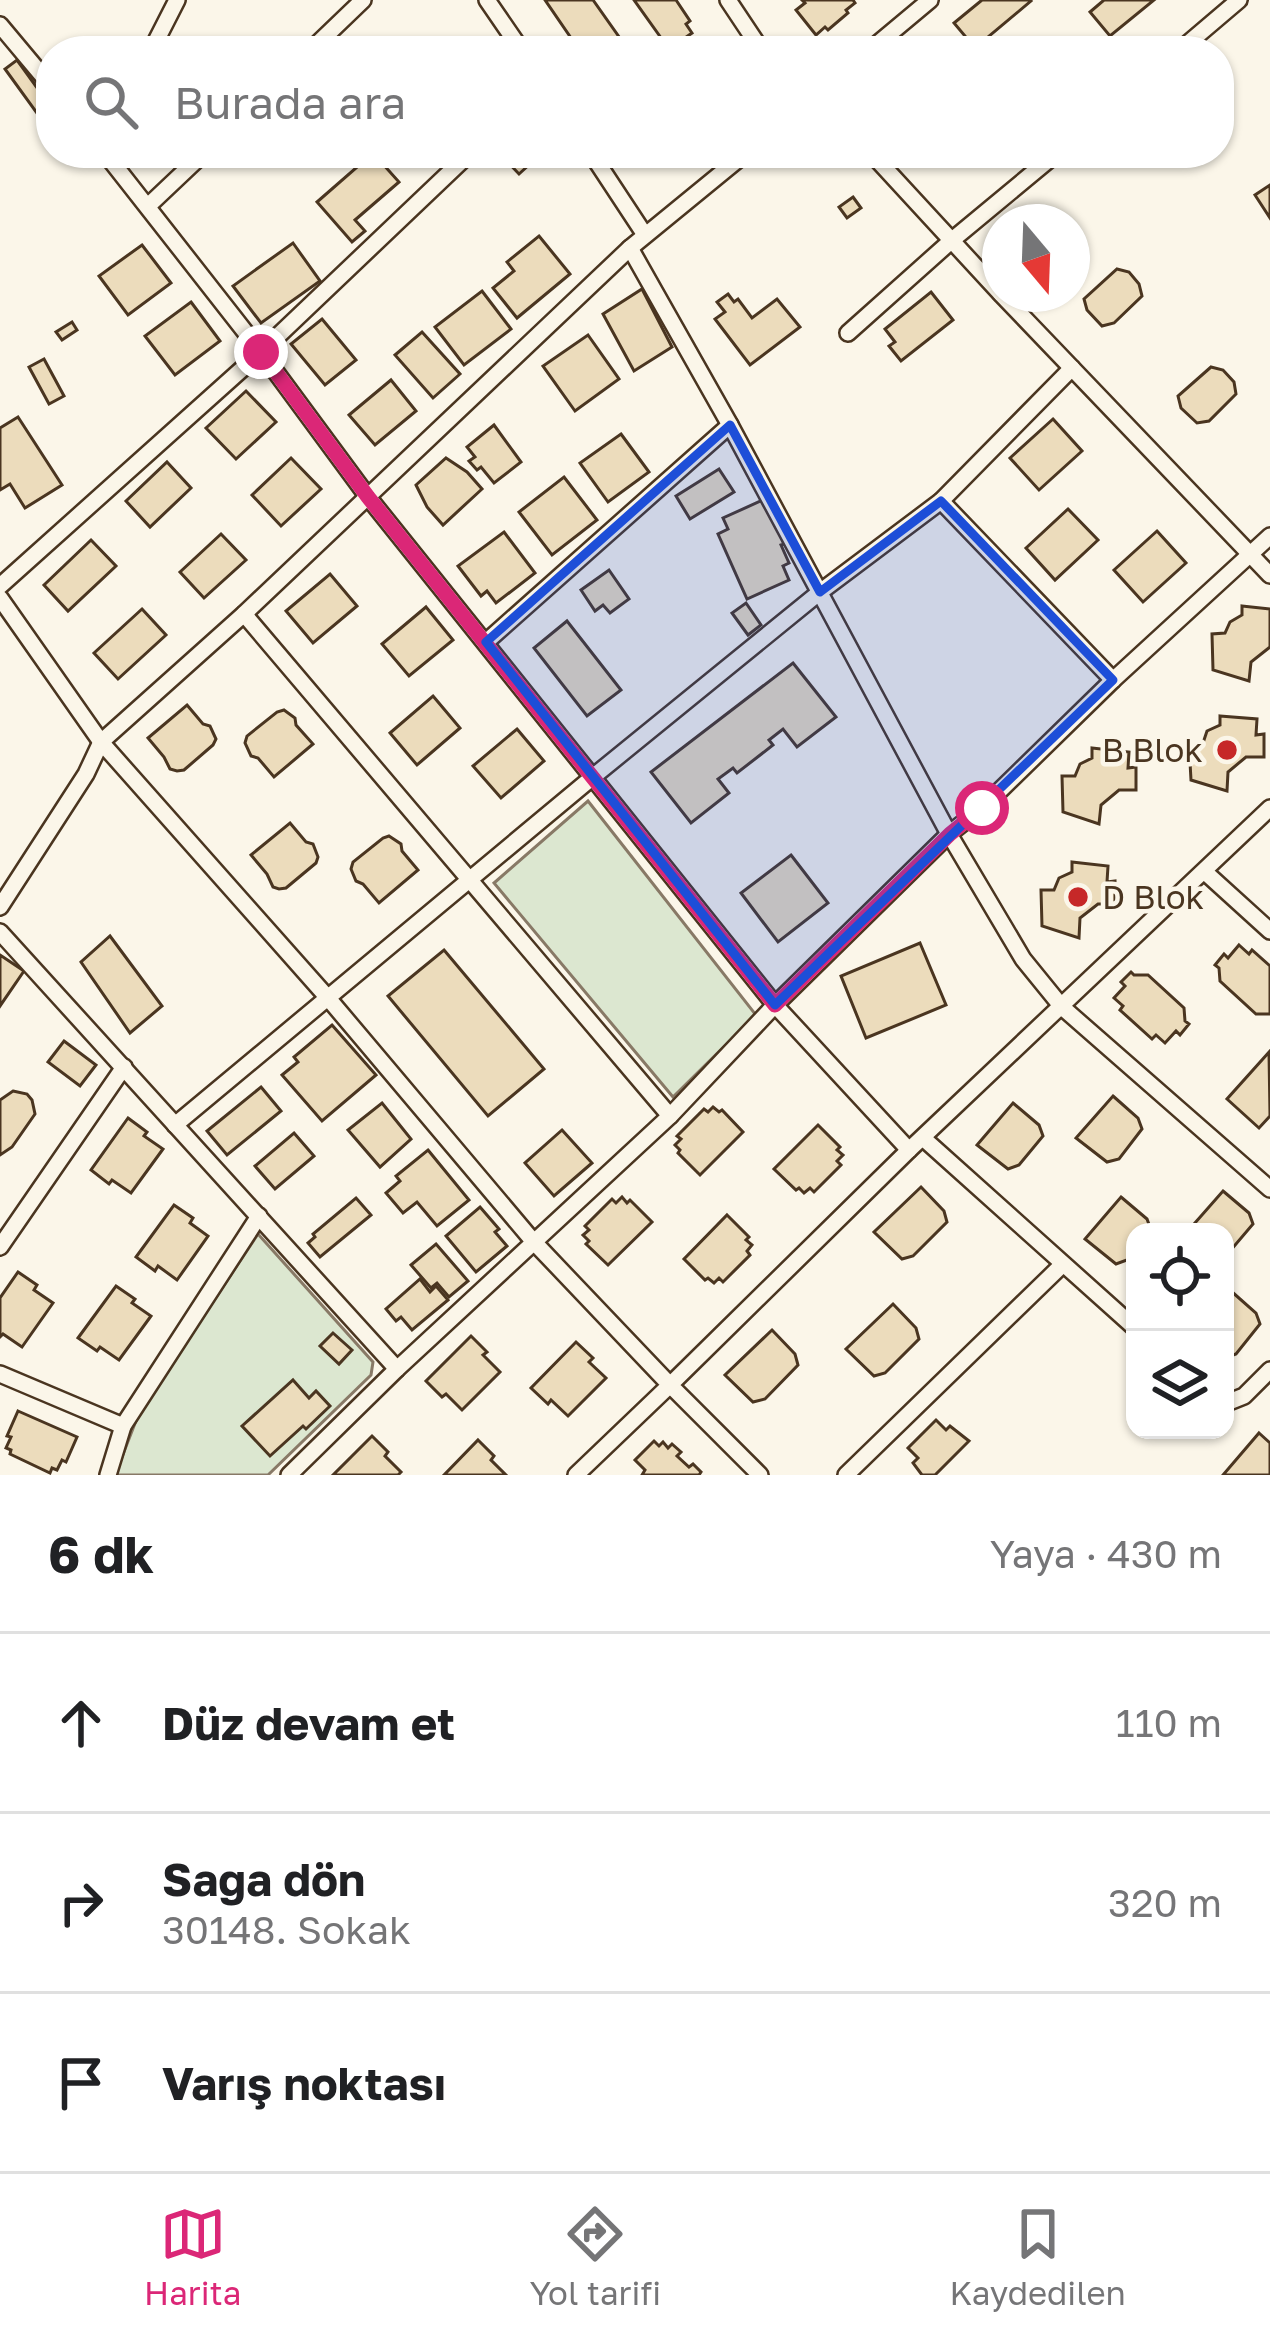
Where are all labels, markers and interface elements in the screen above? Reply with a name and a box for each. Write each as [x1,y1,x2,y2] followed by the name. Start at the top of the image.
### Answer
[36,36,1234,168] search box
[78,69,144,135] icon: search
[174,75,406,129] text: Burada ara
[982,204,1090,312] north arrow
[234,325,288,379] route end
[1102,730,1203,769] place label: B Blok
[1214,737,1240,763] marker: B Blok
[955,781,1009,835] route start
[1102,877,1204,916] place label: D Blok
[1065,884,1091,910] marker: D Blok
[1126,1223,1234,1439] map controls
[1126,1223,1234,1331] button: locate
[1126,1331,1234,1439] button: layers
[48,1523,154,1584] text: 6 dk
[990,1530,1222,1577] text: Yaya · 430 m
[48,1690,114,1756] icon: ahead
[162,1696,455,1750] text: Düz devam et
[1116,1699,1222,1746] text: 110 m
[162,1852,365,1906] text: Sağa dön
[48,1870,114,1936] icon: right
[1108,1879,1222,1926] text: 320 m
[162,1906,411,1953] text: 30148. Sokak
[48,2050,114,2116] icon: arrive
[162,2056,446,2110] text: Varış noktası
[144,2201,241,2312] tab: Harita
[530,2201,661,2312] tab: Yol tarifi
[949,2201,1126,2312] tab: Kaydedilen

